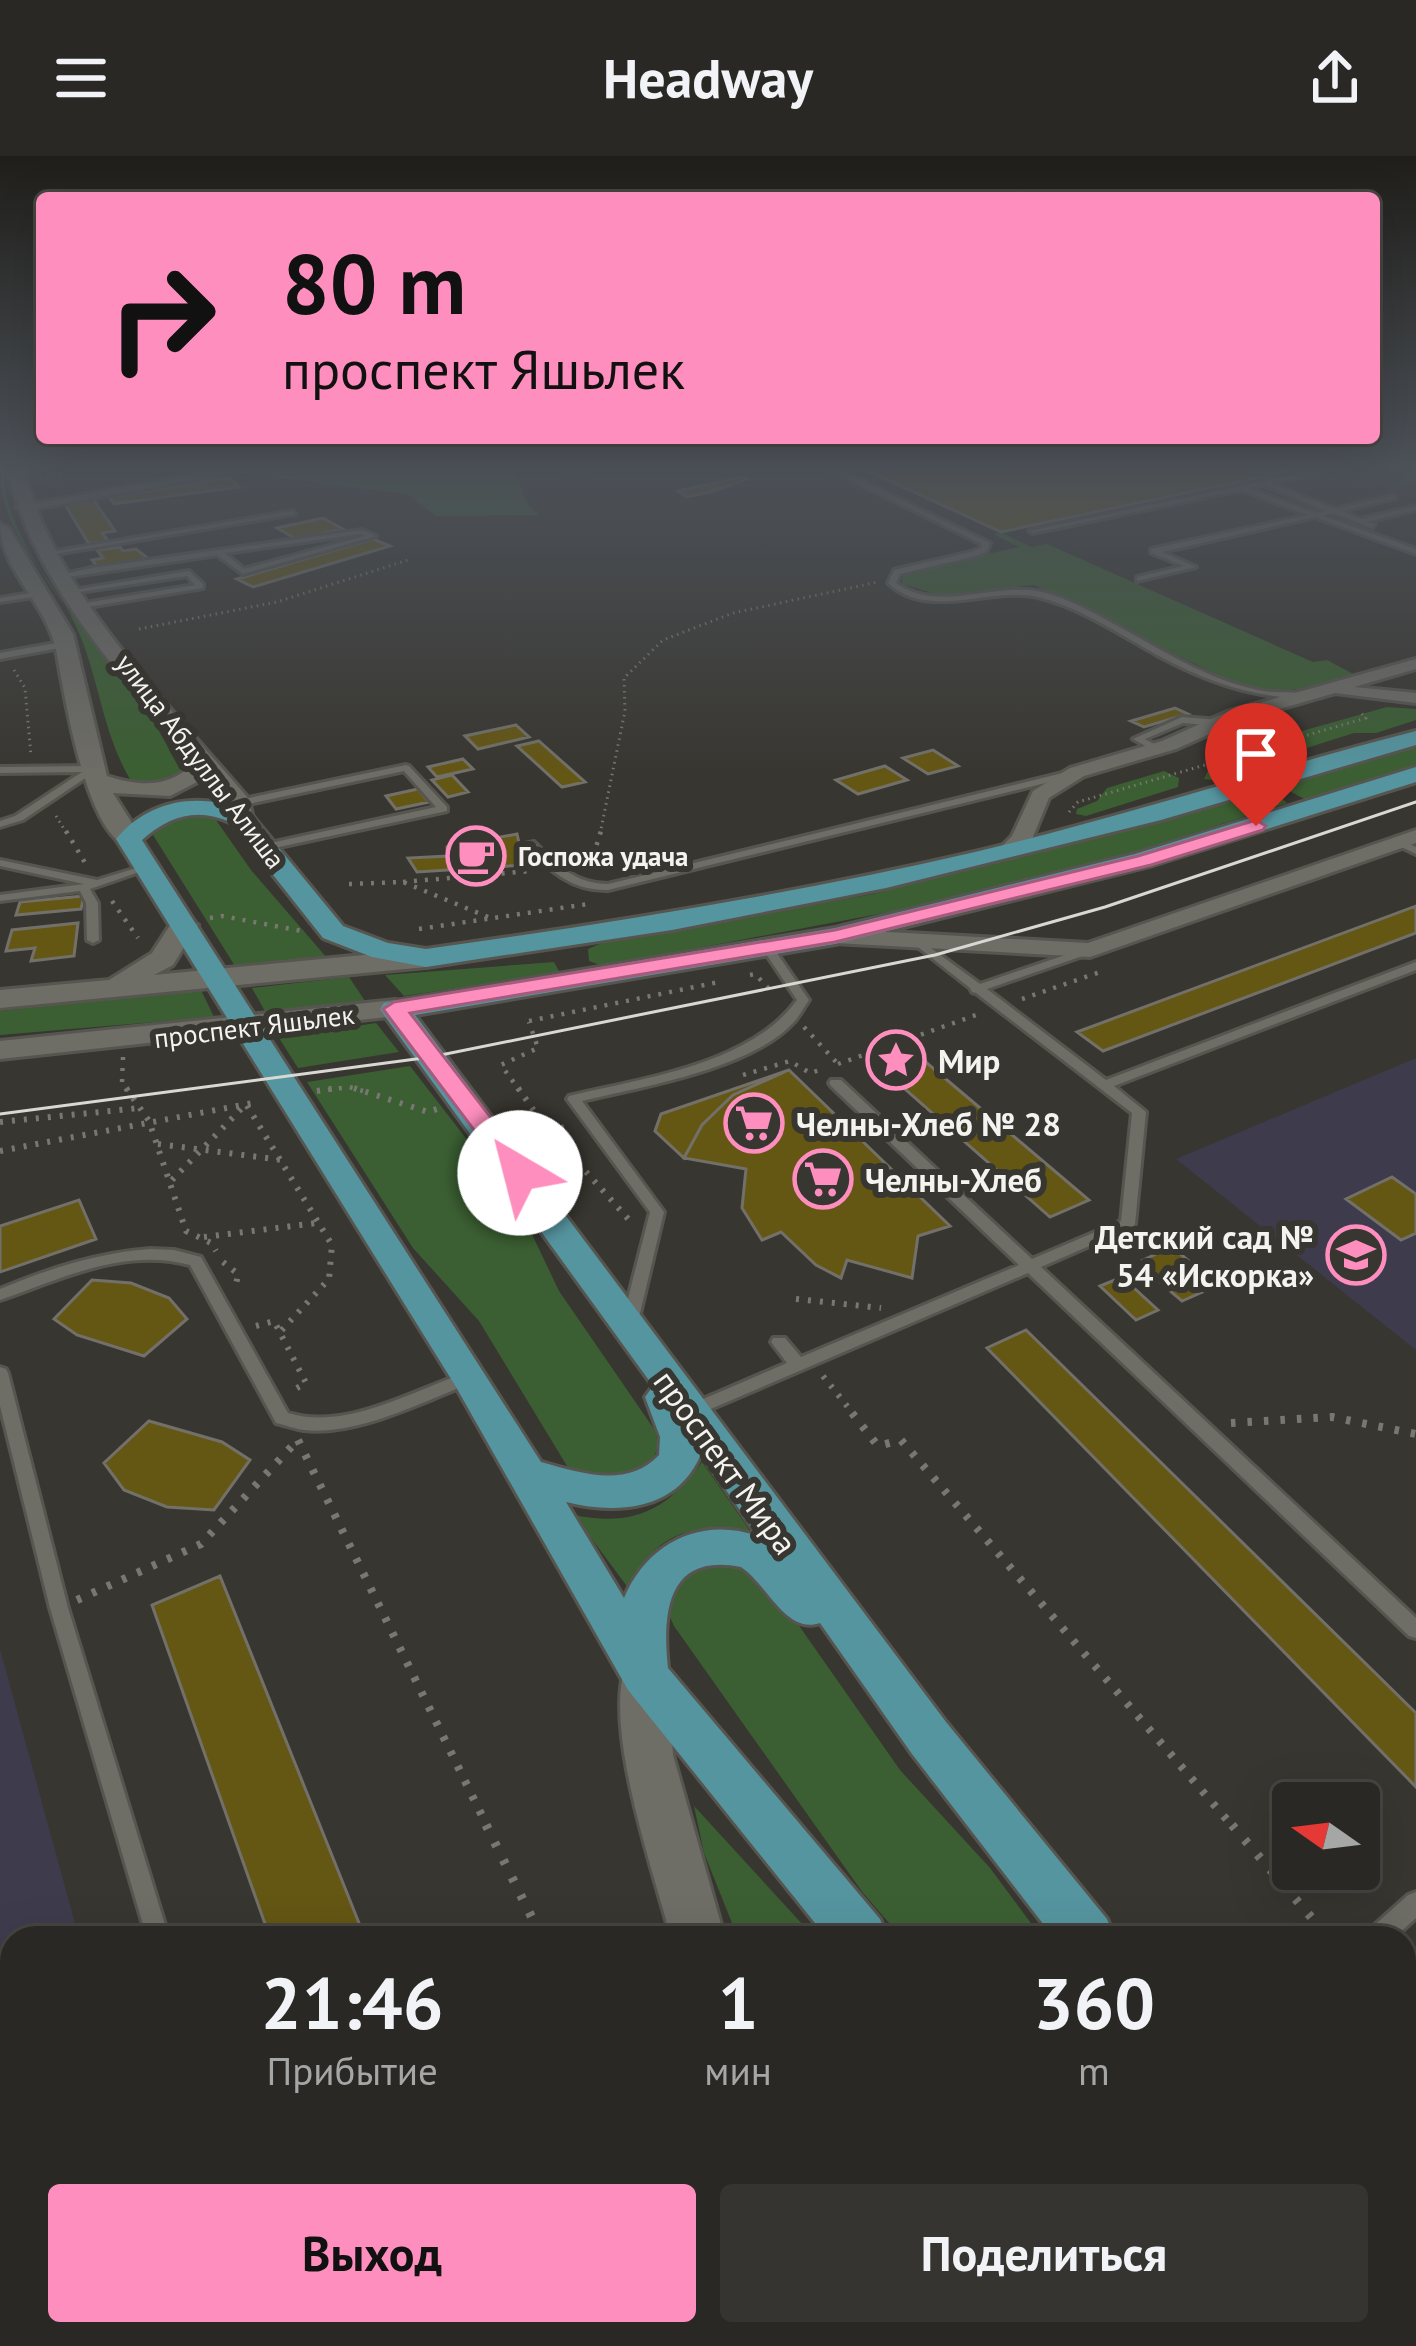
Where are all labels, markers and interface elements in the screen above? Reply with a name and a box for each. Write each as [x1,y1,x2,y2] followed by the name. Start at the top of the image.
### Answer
[603,43,813,113] text: Headway
[48,45,114,111] icon: menu
[1302,45,1368,111] icon: share
[282,228,466,337] text: 80 m
[84,240,240,396] icon: right
[282,334,685,404] text: проспект Яшьлек
[109,647,293,875] street label: улица Абдуллы Алиша
[1205,703,1307,826] pin
[1223,721,1289,787] icon: arrive
[445,825,507,887] cafe icon: Госпожа удача
[518,839,688,873] place label: Госпожа удача
[152,997,356,1055] street label: проспект Яшьлек
[865,1029,927,1091] place icon: Мир
[938,1039,1000,1082] place label: Мир
[723,1092,785,1154] supermarket icon: Челны-Хлеб № 28
[796,1102,1061,1145] place label: Челны-Хлеб № 28
[457,1110,583,1236] position arrow
[792,1148,854,1210] supermarket icon: Челны-Хлеб
[865,1158,1042,1201] place label: Челны-Хлеб
[1095,1215,1314,1296] place label: Детский сад № 54 «Искорка»
[1325,1224,1387,1286] school or university icon: Детский сад № 54 «Искорка»
[645,1361,807,1563] street label: проспект Мира
[1272,1782,1380,1890] north arrow
[1272,1782,1380,1890] map controls
[261,1956,444,2049] text: 21:46
[718,1956,759,2049] text: 1
[1033,1956,1155,2049] text: 360
[266,2045,438,2096] text: Прибытие
[704,2045,772,2096] text: мин
[1078,2045,1110,2096] text: m
[48,2184,696,2322] button: Выход
[720,2184,1368,2322] button: Поделиться

